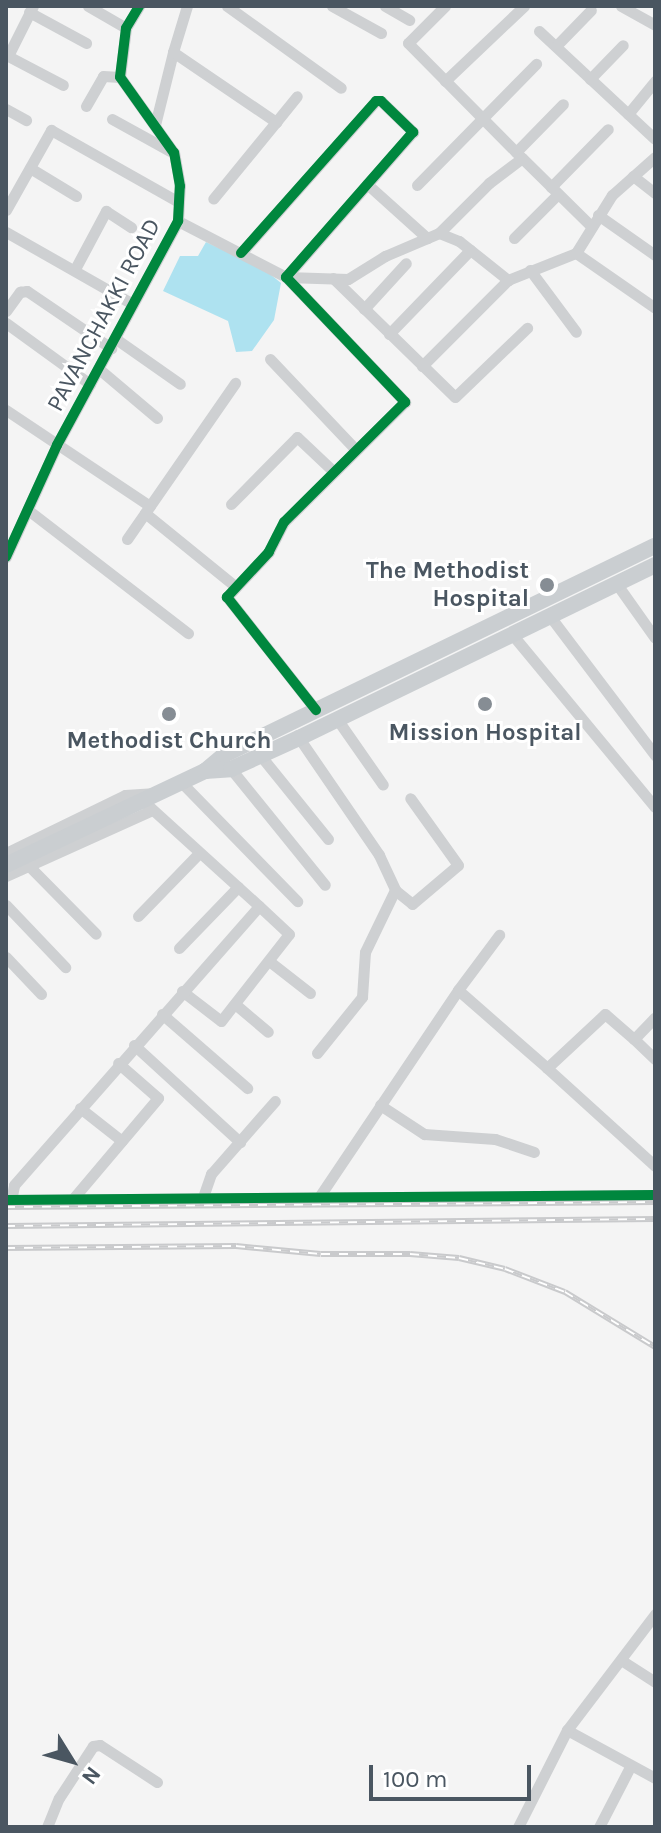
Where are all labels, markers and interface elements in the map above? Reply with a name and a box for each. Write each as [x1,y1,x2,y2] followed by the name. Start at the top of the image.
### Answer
[41,214,167,416] street label: PAVANCHAKKI ROAD
[366,557,529,613] place label: The Methodist Hospital
[536,574,558,596] marker: The Methodist Hospital
[474,693,496,715] marker: Mission Hospital
[160,705,178,723] marker: Methodist Church
[388,719,582,747] place label: Mission Hospital
[67,727,271,755] place label: Methodist Church
[32,1721,112,1801] north arrow
[373,1749,535,1799] scale bar
[76,1761,106,1790] text: N
[383,1765,448,1793] text: 100 m

